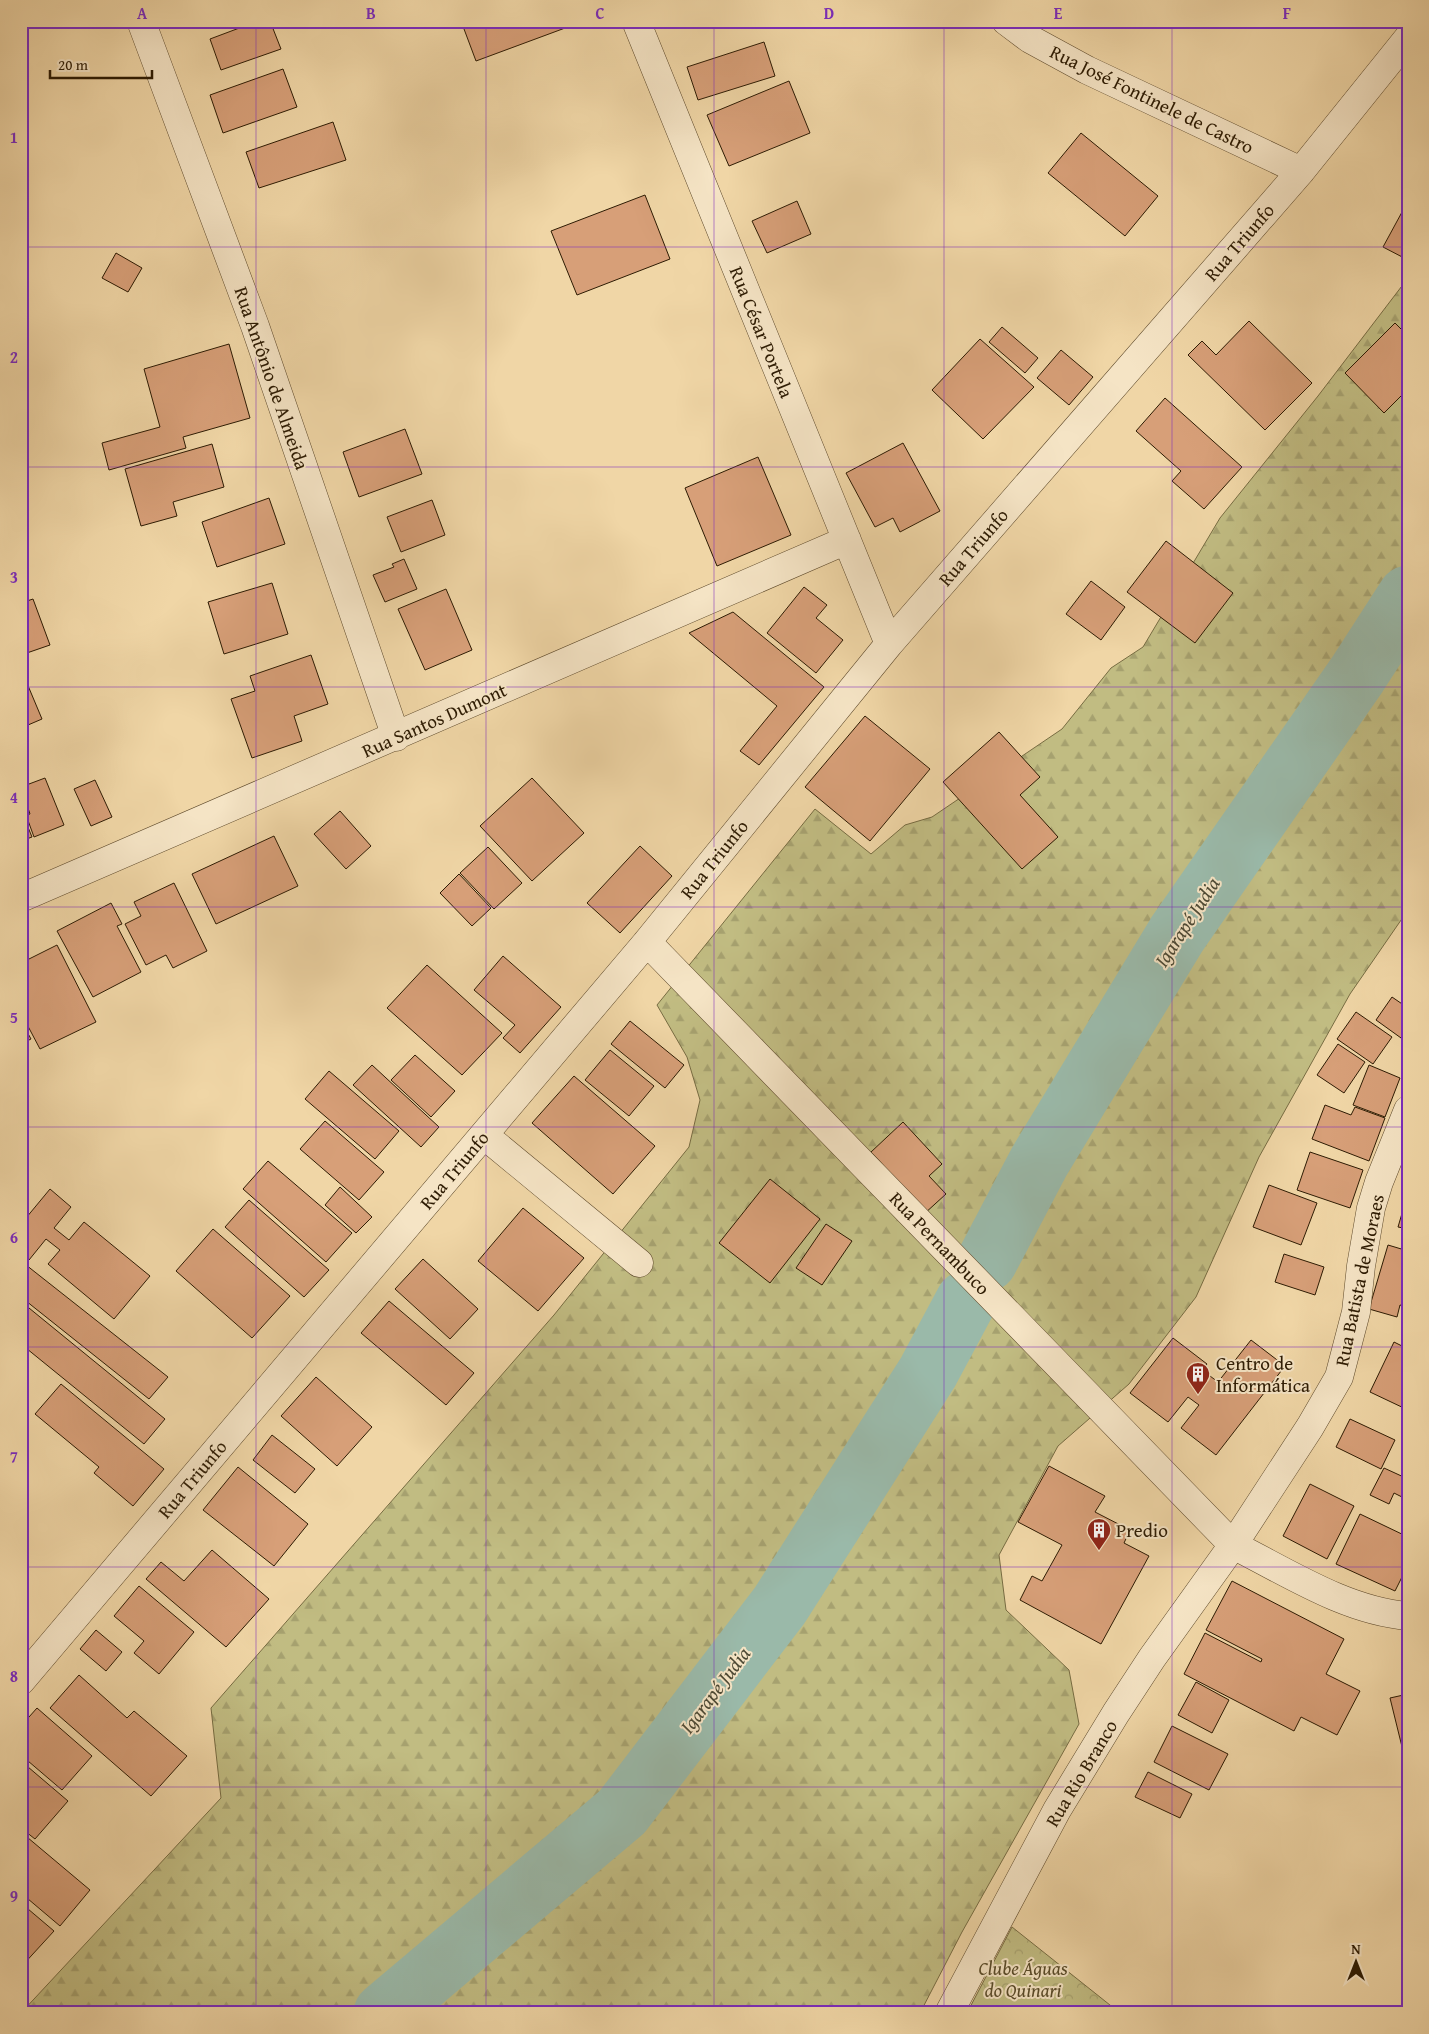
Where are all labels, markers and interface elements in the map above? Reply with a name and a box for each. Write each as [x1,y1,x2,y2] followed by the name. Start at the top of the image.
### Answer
[137,1,148,25] text: A
[366,1,376,25] text: B
[595,1,605,25] text: C
[824,1,834,25] text: D
[1054,1,1063,25] text: E
[1283,1,1291,25] text: F
[1045,37,1259,161] street label: Rua José Fontinele de Castro
[50,48,152,80] scale bar
[58,54,89,75] text: 20 m
[10,125,18,149] text: 1
[1197,197,1281,287] street label: Rua Triunfo
[723,262,801,402] street label: Rua César Portela
[228,283,316,473] street label: Rua Antônio de Almeida
[10,345,18,369] text: 2
[931,502,1015,592] street label: Rua Triunfo
[10,565,18,589] text: 3
[357,675,511,764] street label: Rua Santos Dumont
[10,785,18,809] text: 4
[673,813,755,905] street label: Rua Triunfo
[1147,870,1227,972] water label: Igarapé Judia
[10,1005,18,1029] text: 5
[413,1125,495,1215] street label: Rua Triunfo
[883,1185,997,1301] street label: Rua Pernambuco
[1327,1191,1391,1369] street label: Rua Batista de Moraes
[10,1225,18,1249] text: 6
[1216,1349,1310,1399] place label: Centro de Informática
[1185,1361,1211,1395] building icon: Centro de Informática
[151,1434,233,1524] street label: Rua Triunfo
[10,1444,18,1468] text: 7
[1116,1516,1168,1544] place label: Predio
[1086,1517,1112,1551] building icon: Predio
[672,1640,757,1739] water label: Igarapé Judia
[10,1664,18,1688] text: 8
[1038,1714,1124,1832] street label: Rua Rio Branco
[10,1884,18,1908] text: 9
[1332,1936,1382,1986] north arrow
[1351,1939,1361,1959] text: N
[979,1954,1068,2004] park label: Clube Águas do Quinari

